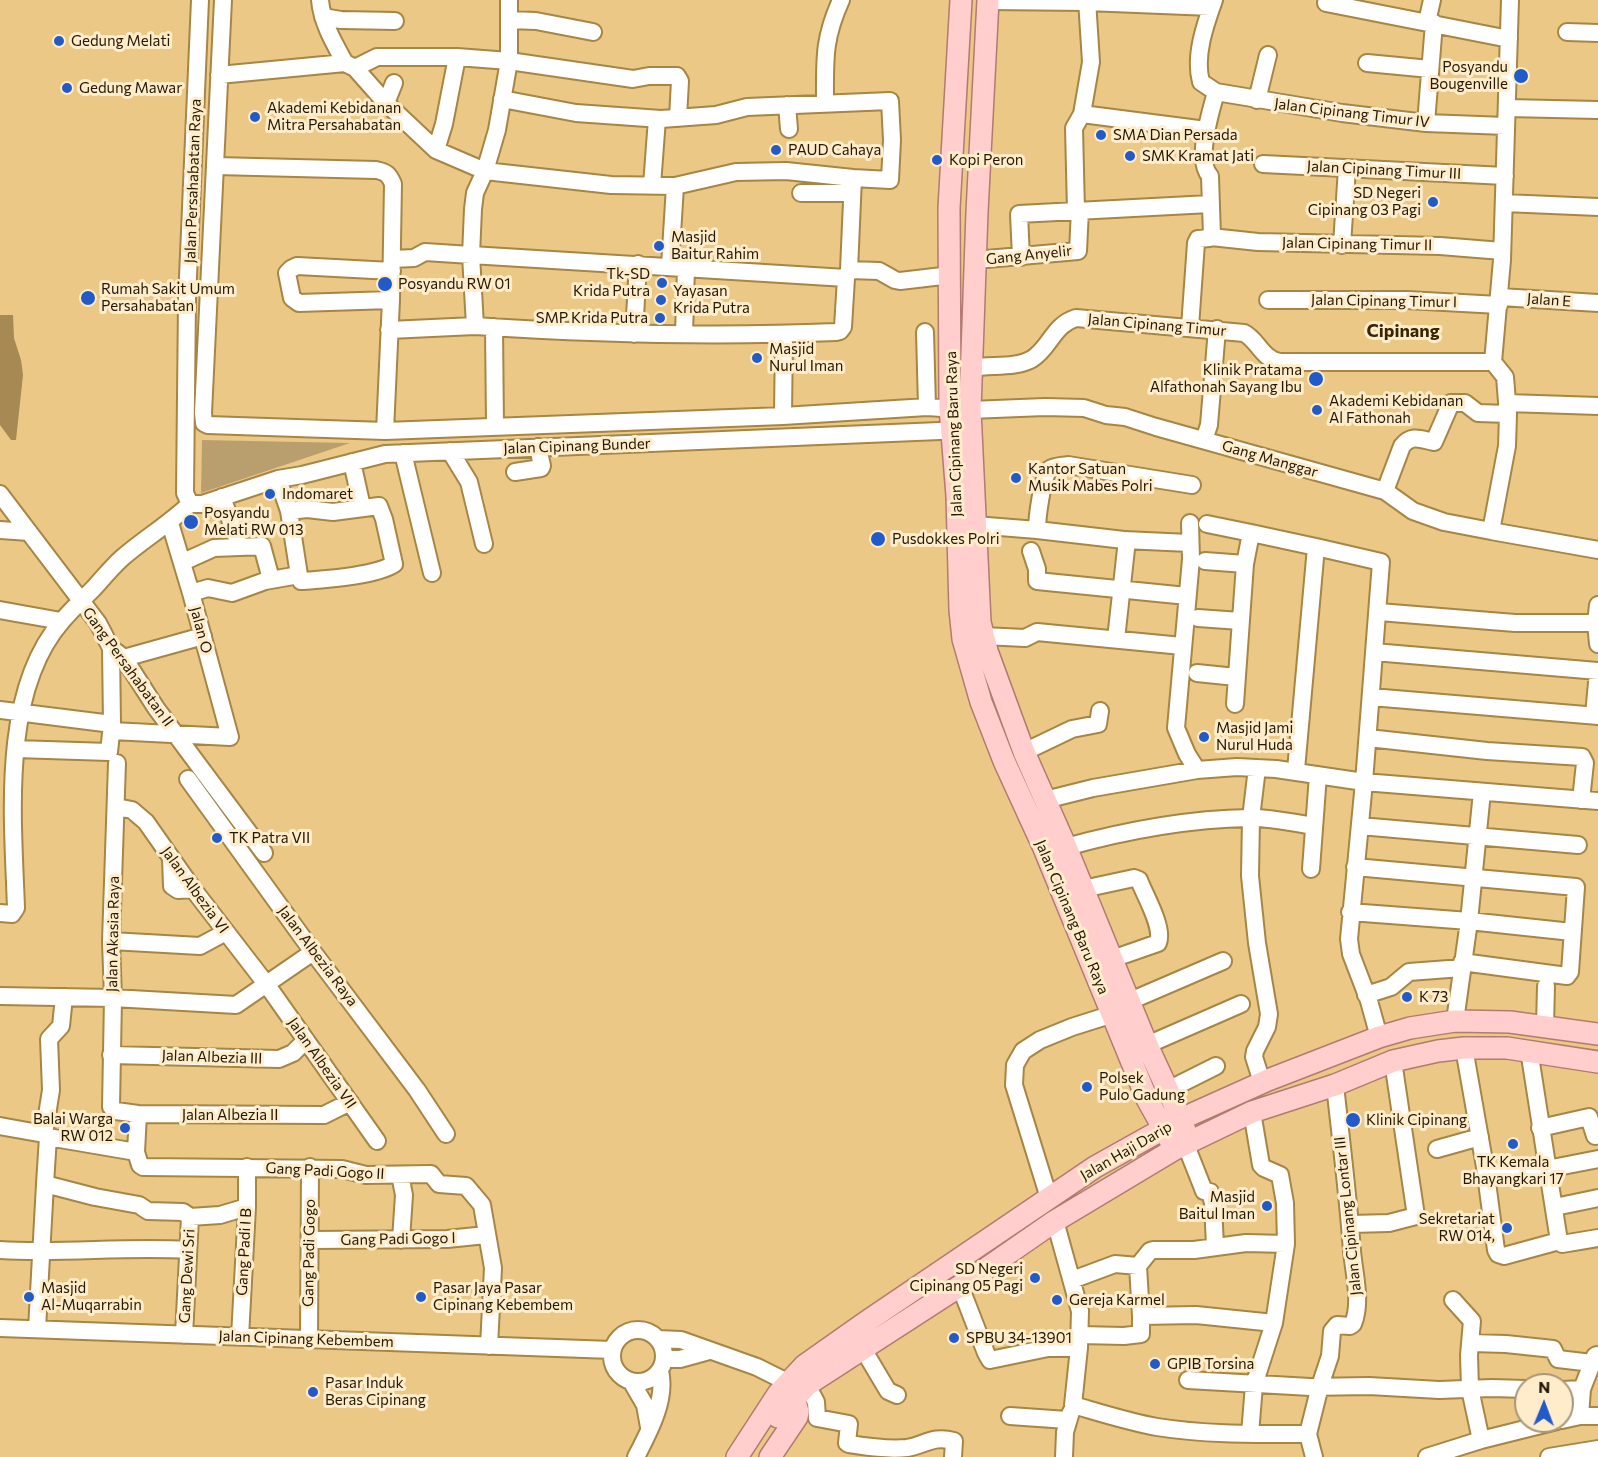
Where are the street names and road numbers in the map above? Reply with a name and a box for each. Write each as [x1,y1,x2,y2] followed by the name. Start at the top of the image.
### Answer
[1273,95,1431,131] street label: Jalan Cipinang Timur IV
[181,98,205,264] street label: Jalan Persahabatan Raya
[1306,157,1462,183] street label: Jalan Cipinang Timur III
[1282,234,1432,254] street label: Jalan Cipinang Timur II
[985,242,1073,268] street label: Gang Anyelir
[1526,289,1572,311] street label: Jalan E
[1311,291,1457,311] street label: Jalan Cipinang Timur I
[1087,310,1227,340] street label: Jalan Cipinang Timur
[942,351,966,517] street label: Jalan Cipinang Baru Raya
[503,434,651,458] street label: Jalan Cipinang Bunder
[1220,437,1320,481] street label: Gang Manggar
[79,604,177,730] street label: Gang Persahabatan II
[186,605,216,655] street label: Jalan O
[1031,837,1113,997] street label: Jalan Cipinang Baru Raya
[158,843,232,937] street label: Jalan Albezia VI
[103,876,123,992] street label: Jalan Akasia Raya
[274,902,362,1010] street label: Jalan Albezia Raya
[284,1014,360,1112] street label: Jalan Albezia VII
[161,1046,263,1068] street label: Jalan Albezia III
[182,1106,278,1124] street label: Jalan Albezia II
[1077,1118,1175,1184] street label: Jalan Haji Darip
[1331,1136,1365,1296] street label: Jalan Cipinang Lontar III
[265,1159,385,1183] street label: Gang Padi Gogo II
[299,1199,319,1307] street label: Gang Padi Gogo
[233,1208,255,1296] street label: Gang Padi I B
[176,1228,198,1324] street label: Gang Dewi Sri
[340,1229,456,1249] street label: Gang Padi Gogo I
[218,1327,394,1351] street label: Jalan Cipinang Kebembem

